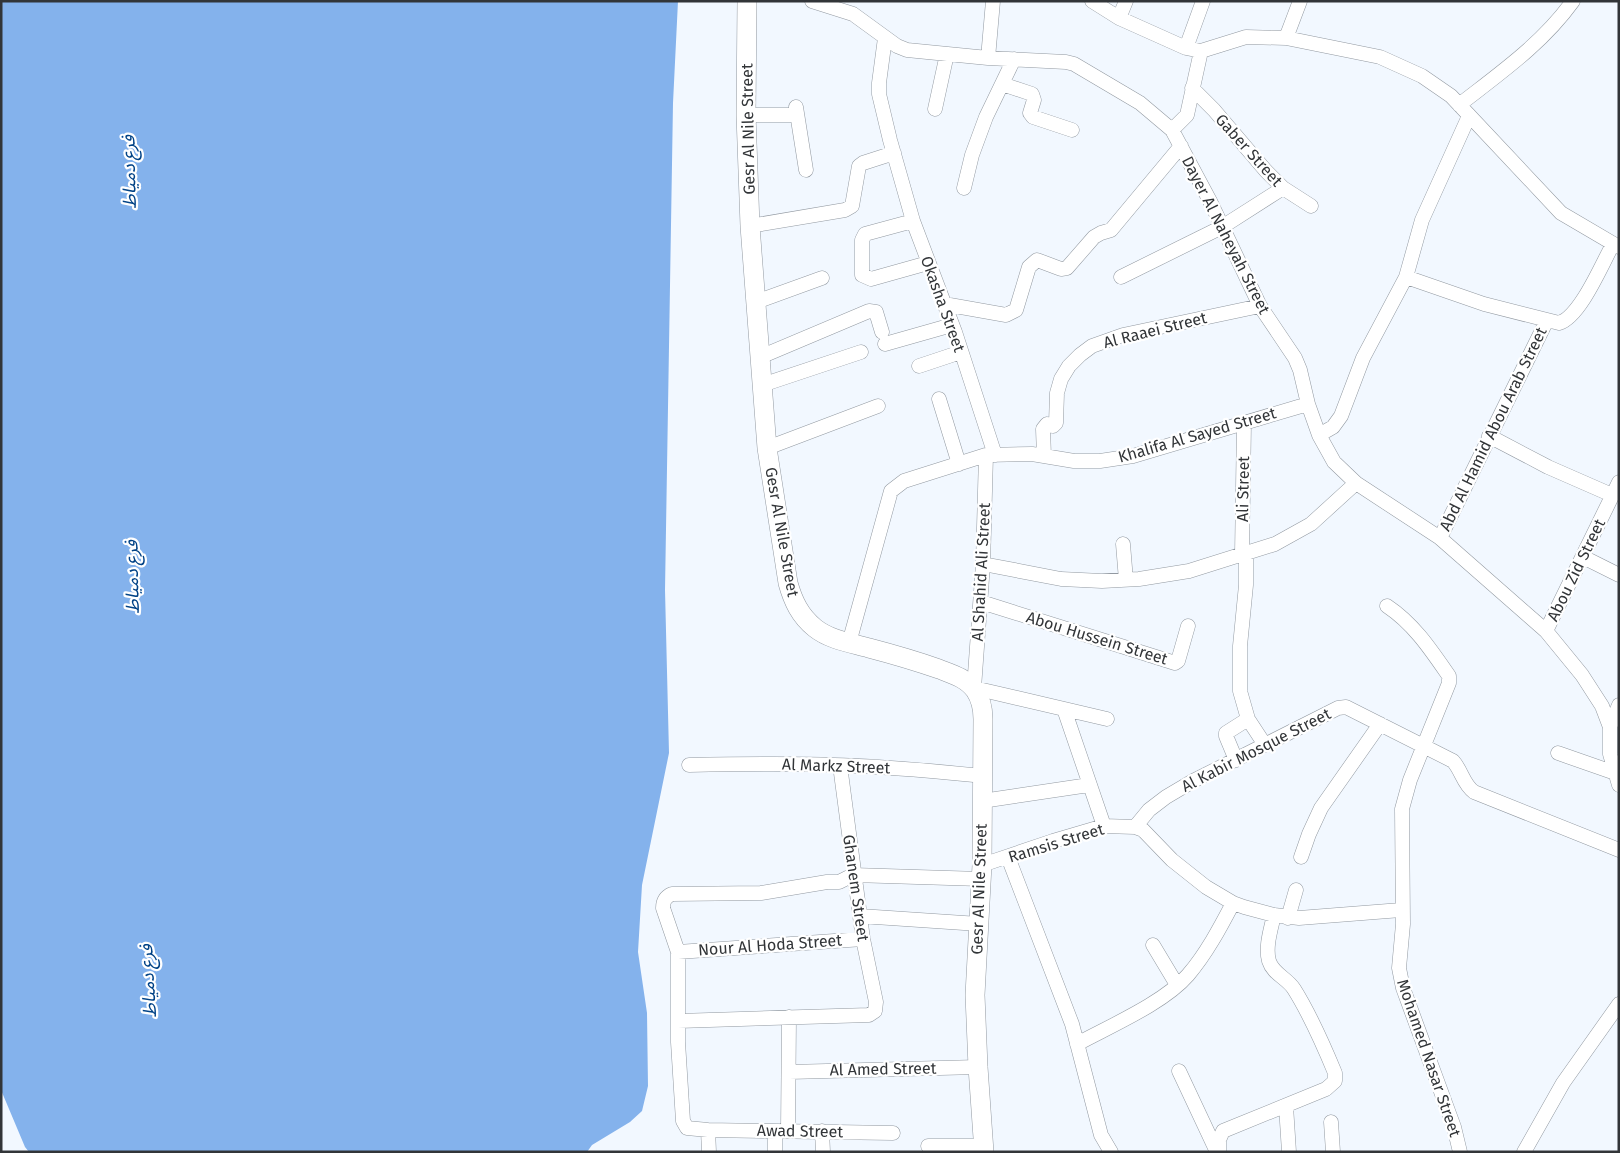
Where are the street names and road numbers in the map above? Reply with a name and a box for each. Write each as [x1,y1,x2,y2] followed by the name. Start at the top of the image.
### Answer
[737,63,759,195] street label: Gesr Al Nile Street
[1212,110,1287,190] street label: Gaber Street
[1178,153,1274,317] street label: Dayer Al Naheyah Street
[917,253,969,355] street label: Okasha Street
[1101,308,1209,352] street label: Al Raaei Street
[1435,324,1551,534] street label: Abd Al Hamid Abou Arab Street
[1116,403,1278,467] street label: Khalifa Al Sayed Street
[1233,456,1253,522] street label: Ali Street
[761,466,803,598] street label: Gesr Al Nile Street
[968,502,994,642] street label: Al Shahid Ali Street
[1543,515,1609,624] street label: Abou Zid Street
[1024,607,1170,669] street label: Abou Hussein Street
[1178,704,1334,796] street label: Al Kabir Mosque Street
[782,755,891,777] street label: Al Markz Street
[1006,819,1106,867] street label: Ramsis Street
[967,823,991,955] street label: Gesr Al Nile Street
[839,833,873,943] street label: Ghanem Street
[697,930,843,960] street label: Nour Al Hoda Street
[1393,977,1465,1140] street label: Mohamed Nasar Street
[829,1059,937,1079] street label: Al Amed Street
[757,1121,844,1141] street label: Awad Street

